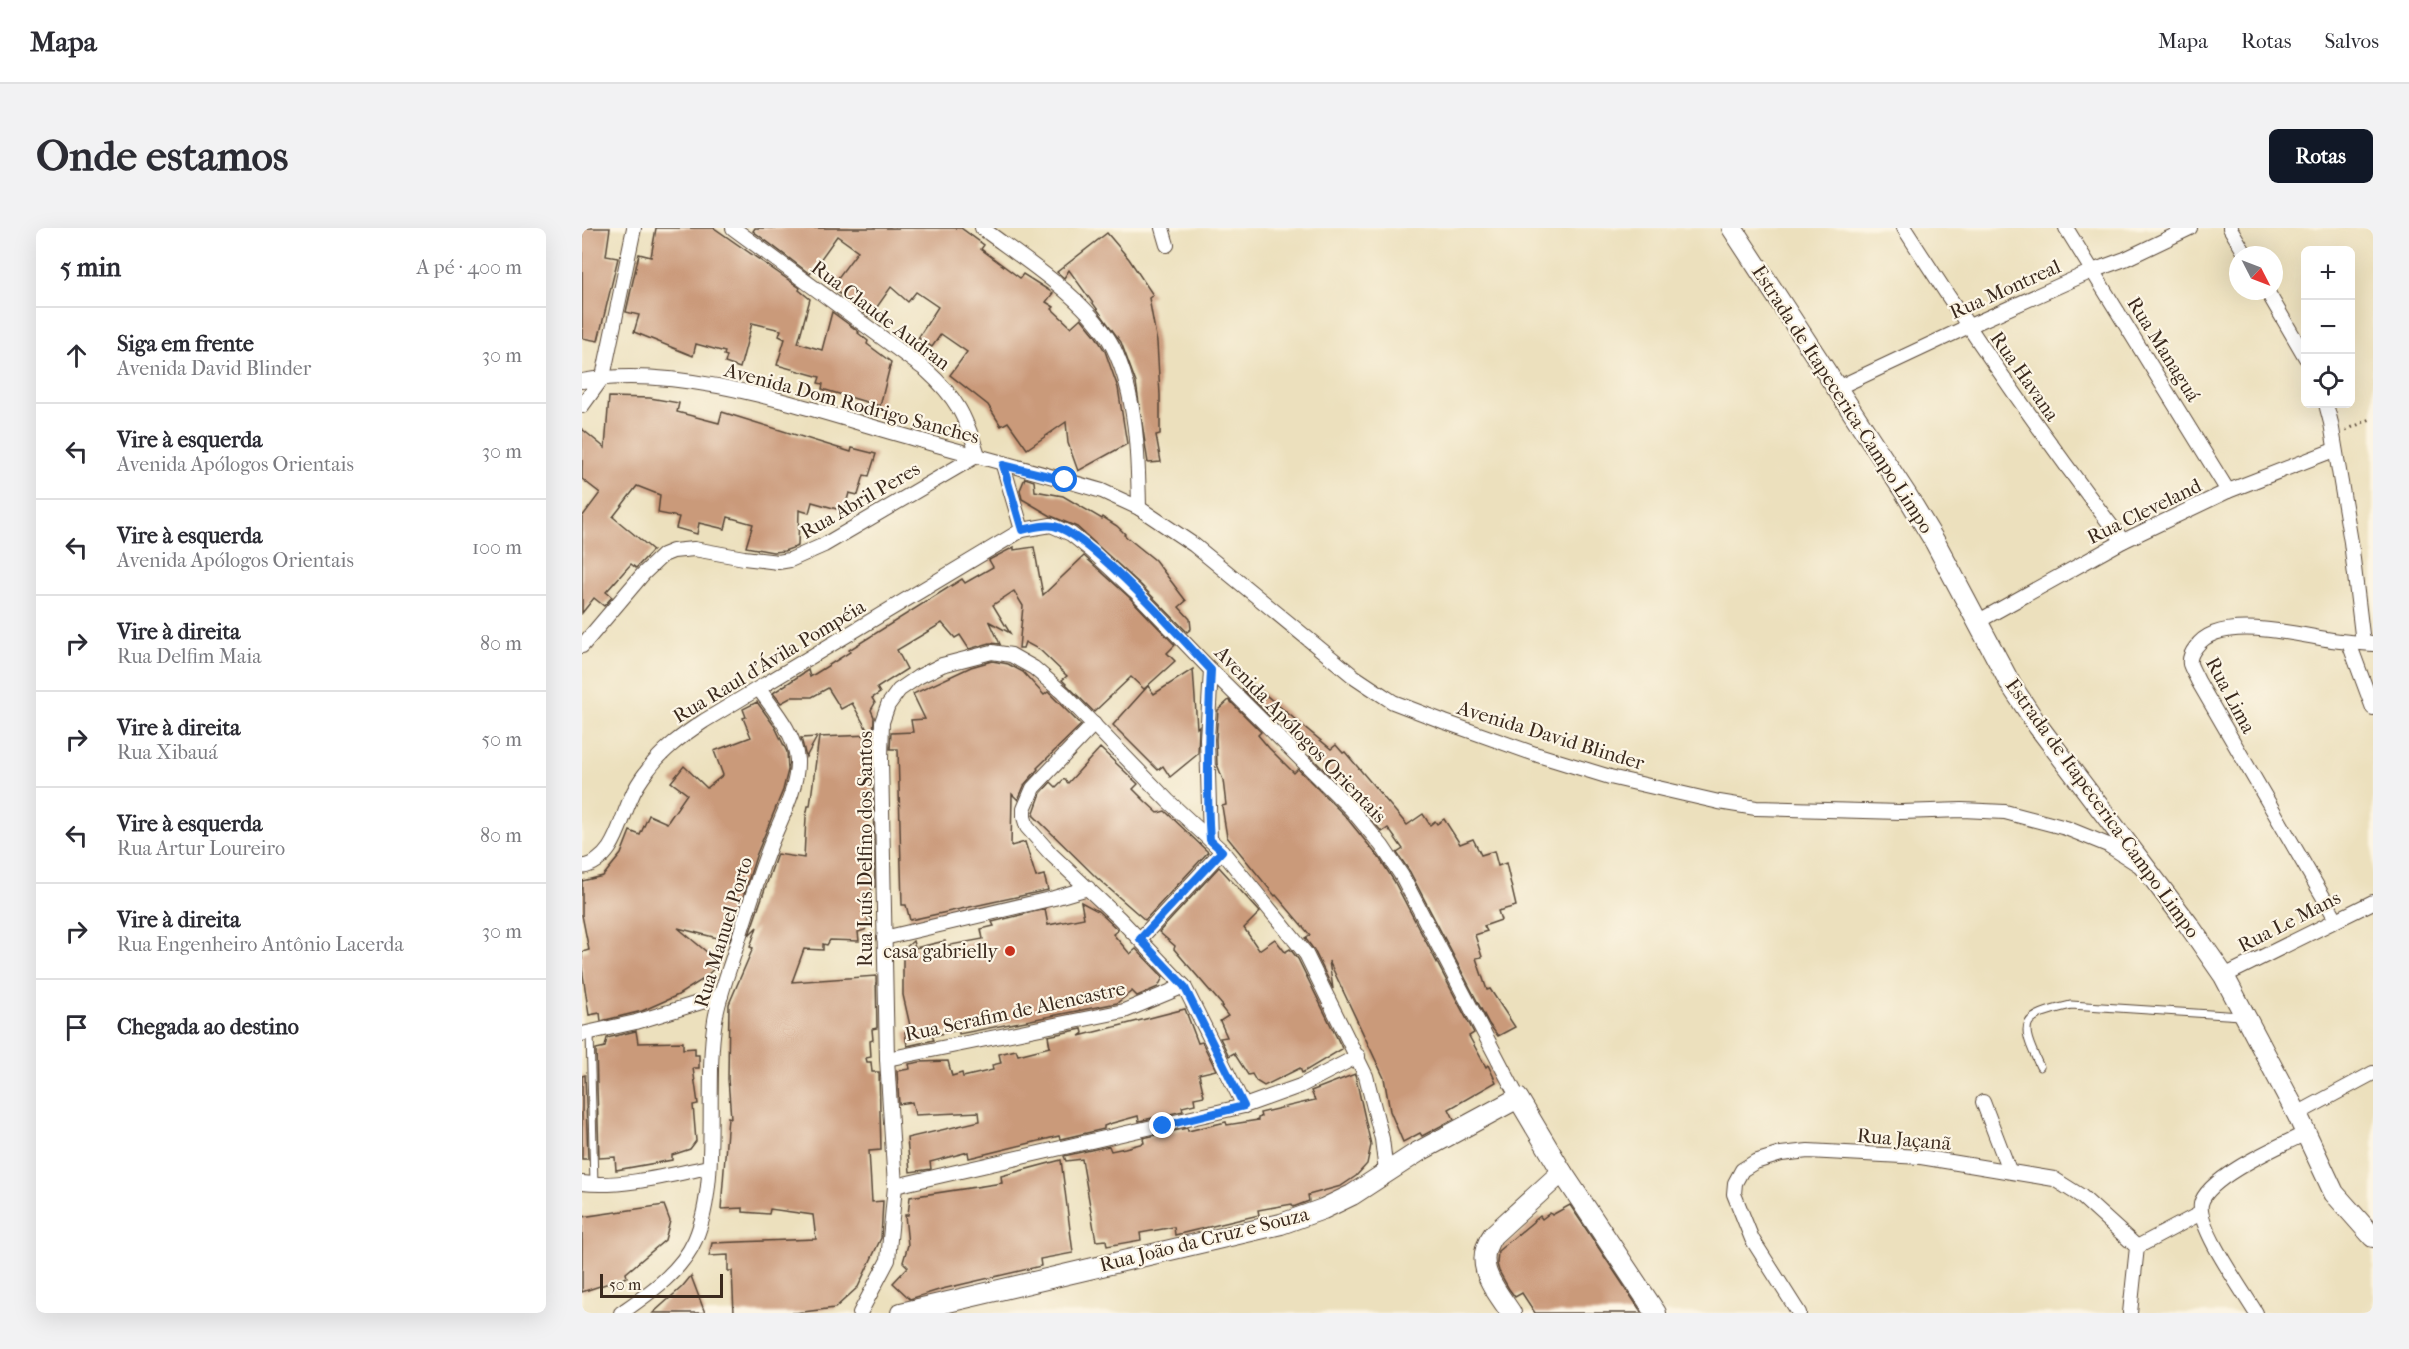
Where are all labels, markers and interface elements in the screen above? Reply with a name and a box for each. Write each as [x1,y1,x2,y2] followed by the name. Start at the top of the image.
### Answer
[30,25,97,58] text: Mapa
[2158,29,2208,53] text: Mapa
[2241,29,2291,53] text: Rotas
[2324,29,2379,53] text: Salvos
[2269,129,2373,183] button: Rotas
[36,132,288,181] text: Onde estamos
[2229,246,2283,300] north arrow
[2301,246,2355,408] map controls
[2301,246,2355,300] button: +
[60,252,121,283] text: 5 min
[1946,255,2065,324] street label: Rua Montreal
[417,256,522,279] text: A pé · 400 m
[807,256,955,375] street label: Rua Claude Audran
[1747,261,1938,538] street label: Estrada de Itapecerica-Campo Limpo
[2122,293,2205,406] street label: Rua Managuá
[2301,300,2355,354] button: −
[1985,327,2064,426] street label: Rua Havana
[117,331,254,357] text: Siga em frente
[60,339,93,372] icon: ahead
[482,344,522,367] text: 30 m
[2301,354,2355,408] button: locate
[117,357,311,380] text: Avenida David Blinder
[721,358,982,449] street label: Avenida Dom Rodrigo Sanches
[117,427,262,453] text: Vire à esquerda
[60,435,93,468] icon: left
[482,440,522,463] text: 30 m
[117,453,354,476] text: Avenida Apólogos Orientais
[797,457,924,544] street label: Rua Abril Peres
[1051,466,1077,492] route start
[2083,473,2206,549] street label: Rua Cleveland
[117,523,262,549] text: Vire à esquerda
[60,531,93,564] icon: left
[472,536,522,559] text: 100 m
[117,549,354,572] text: Avenida Apólogos Orientais
[668,594,870,728] street label: Rua Raul d'Ávila Pompéia
[117,619,240,645] text: Vire à direita
[60,627,93,660] icon: right
[480,632,522,655] text: 80 m
[1209,640,1391,827] street label: Avenida Apólogos Orientais
[117,645,261,668] text: Rua Delfim Maia
[2201,653,2261,738] street label: Rua Lima
[2001,674,2204,943] street label: Estrada de Itapecerica-Campo Limpo
[1454,696,1648,775] street label: Avenida David Blinder
[117,715,240,741] text: Vire à direita
[60,723,93,756] icon: right
[481,728,522,751] text: 50 m
[854,731,877,967] street label: Rua Luís Delfino dos Santos
[117,741,218,764] text: Rua Xibauá
[117,811,262,837] text: Vire à esquerda
[60,819,93,852] icon: left
[480,824,522,847] text: 80 m
[117,837,285,860] text: Rua Artur Loureiro
[690,854,757,1010] street label: Rua Manuel Porto
[2234,886,2344,957] street label: Rua Le Mans
[117,907,240,933] text: Vire à direita
[60,915,93,948] icon: right
[482,920,522,943] text: 30 m
[117,933,404,956] text: Rua Engenheiro Antônio Lacerda
[883,940,999,963] place label: casa gabrielly
[1003,944,1017,958] marker: casa gabrielly
[903,977,1128,1046] street label: Rua Serafim de Alencastre
[60,1011,93,1044] icon: arrive
[117,1014,299,1040] text: Chegada ao destino
[1149,1112,1175,1138] route end
[1856,1124,1953,1155] street label: Rua Jaçanã
[1097,1202,1312,1277] street label: Rua João da Cruz e Souza
[600,1271,723,1298] scale bar
[609,1275,641,1294] text: 50 m

